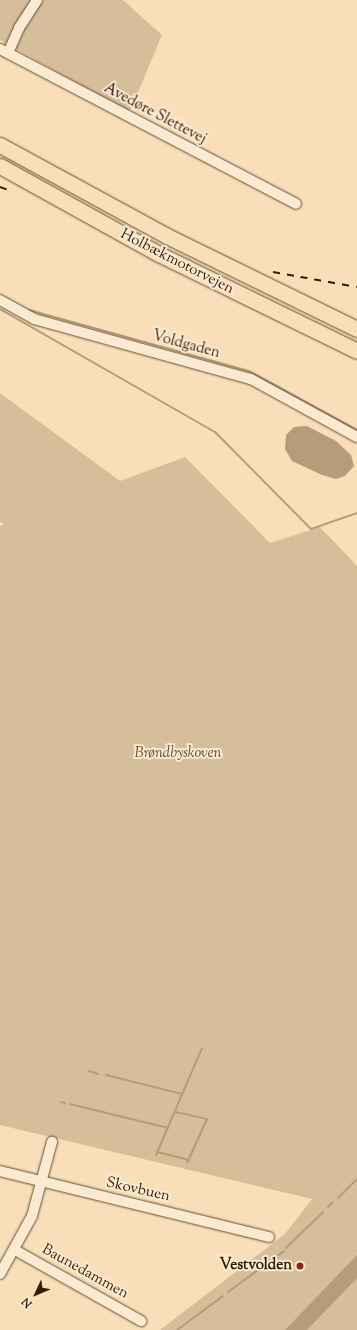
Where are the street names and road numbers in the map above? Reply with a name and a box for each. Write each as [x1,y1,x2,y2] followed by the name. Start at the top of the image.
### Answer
[101,79,209,149] street label: Avedøre Slettevej
[117,226,237,298] street label: Holbækmotorvejen
[150,327,222,363] street label: Voldgaden
[104,1174,172,1206] street label: Skovbuen
[38,1241,132,1303] street label: Baunedammen

